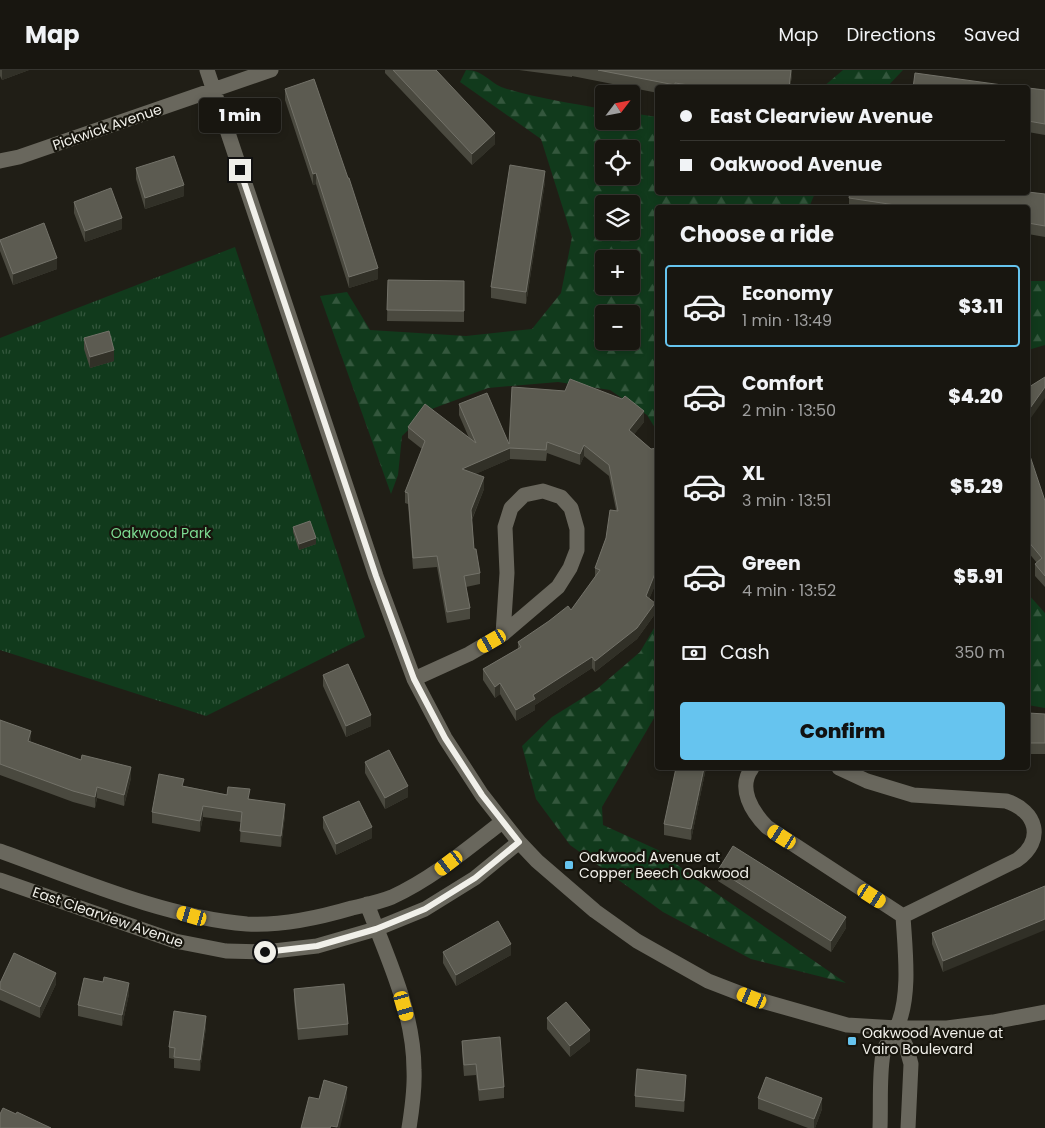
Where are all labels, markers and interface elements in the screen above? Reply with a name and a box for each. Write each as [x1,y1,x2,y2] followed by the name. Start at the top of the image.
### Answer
[25,18,80,51] text: Map
[779,22,818,47] text: Map
[846,22,936,47] text: Directions
[964,22,1020,47] text: Saved
[595,85,640,130] north arrow
[595,85,640,350] map controls
[199,98,281,132] callout: 1 min
[50,99,165,155] street label: Pickwick Avenue
[710,103,933,130] text: East Clearview Avenue
[219,104,261,127] text: 1 min
[595,140,640,185] button: locate
[710,151,882,178] text: Oakwood Avenue
[229,159,251,181] route end
[595,195,640,240] button: layers
[680,219,834,250] text: Choose a ride
[595,250,640,295] button: +
[742,280,833,307] text: Economy
[682,284,727,329] icon: car
[958,293,1003,320] text: $3.11
[595,305,640,350] button: −
[742,309,832,332] text: 1 min · 13:49
[742,370,824,397] text: Comfort
[682,374,727,419] icon: car
[948,383,1003,410] text: $4.20
[742,399,836,422] text: 2 min · 13:50
[742,460,765,487] text: XL
[682,464,727,509] icon: car
[950,473,1003,500] text: $5.29
[742,489,831,512] text: 3 min · 13:51
[111,523,212,543] park label: Oakwood Park
[742,550,801,577] text: Green
[682,554,727,599] icon: car
[953,563,1003,590] text: $5.91
[742,579,836,602] text: 4 min · 13:52
[475,627,508,655] car
[680,639,708,667] icon: cash
[720,639,770,666] text: Cash
[955,641,1005,664] text: 350 m
[680,702,1005,760] button: Confirm
[765,823,798,851] car
[579,847,749,883] place label: Oakwood Avenue at Copper Beech Oakwood
[432,848,465,878] car
[563,859,575,871] marker: Oakwood Avenue at Copper Beech Oakwood
[30,882,186,952] street label: East Clearview Avenue
[855,882,888,910] car
[175,905,208,927] car
[254,941,276,963] route start
[735,985,768,1011] car
[392,990,415,1022] car
[862,1023,1003,1059] place label: Oakwood Avenue at Vairo Boulevard
[846,1035,858,1047] marker: Oakwood Avenue at Vairo Boulevard

